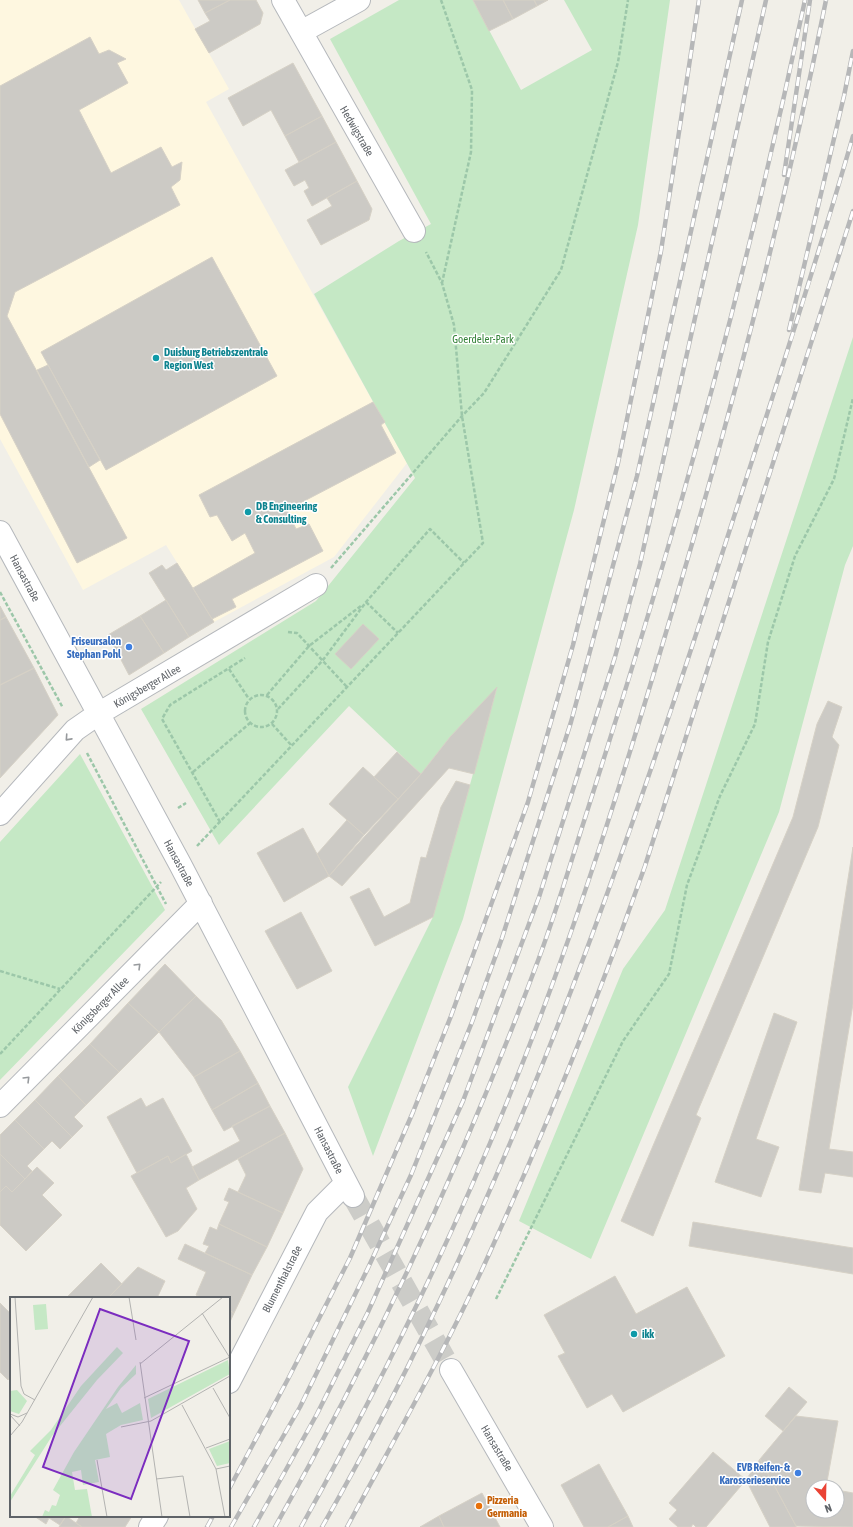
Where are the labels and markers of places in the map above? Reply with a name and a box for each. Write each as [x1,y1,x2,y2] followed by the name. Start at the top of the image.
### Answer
[164,346,268,371] place label: Duisburg Betriebszentrale Region West
[151,353,161,363] marker: Duisburg Betriebszentrale Region West
[256,500,318,525] place label: DB Engineering & Consulting
[243,507,253,517] marker: DB Engineering & Consulting
[67,635,122,660] place label: Friseursalon Stephan Pohl
[124,642,134,652] marker: Friseursalon Stephan Pohl
[642,1328,654,1340] place label: ikk
[629,1329,639,1339] marker: ikk
[720,1461,790,1486] place label: EVB Reifen- & Karosserieservice
[793,1468,803,1478] marker: EVB Reifen- & Karosserieservice
[487,1494,527,1519] place label: Pizzeria Germania
[474,1501,484,1511] marker: Pizzeria Germania

